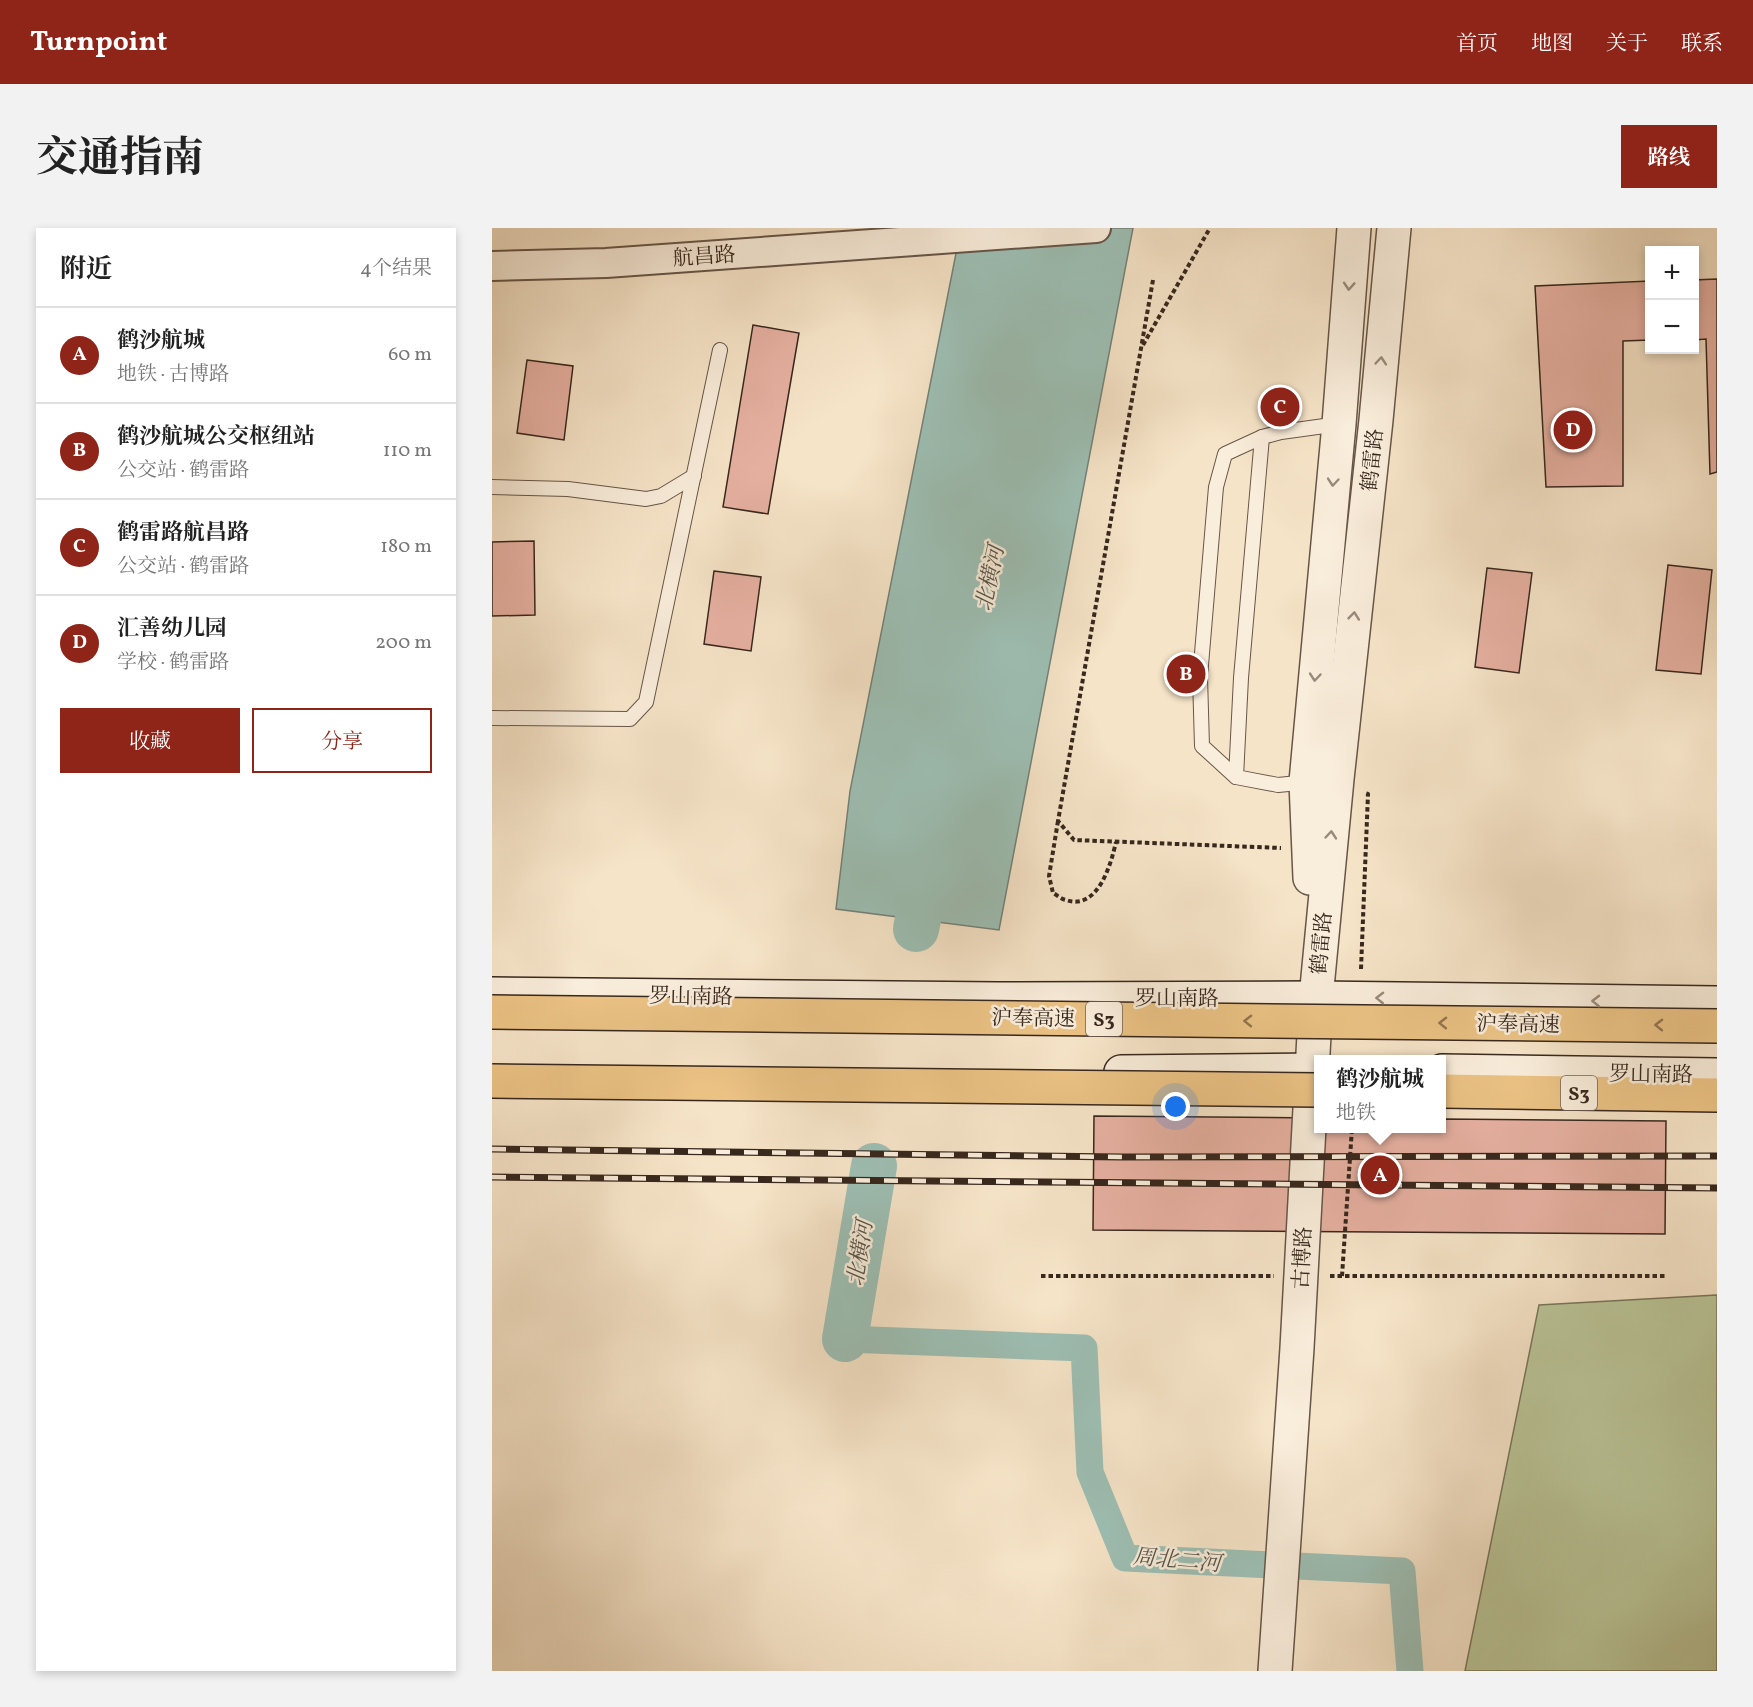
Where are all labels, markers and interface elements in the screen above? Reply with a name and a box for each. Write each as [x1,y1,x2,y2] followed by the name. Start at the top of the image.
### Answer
[30,23,167,62] text: Turnpoint
[1456,30,1498,59] text: 首页
[1531,30,1573,59] text: 地图
[1606,30,1648,59] text: 关于
[1681,30,1723,59] text: 联系
[1621,125,1717,188] button: 路线
[36,131,204,190] text: 交通指南
[672,241,737,274] street label: 航昌路
[1645,246,1699,354] map controls
[1645,246,1699,300] button: +
[60,252,112,288] text: 附近
[360,255,432,283] text: 4个结果
[1343,282,1356,291] one-way arrow
[1645,300,1699,354] button: −
[117,326,205,357] text: 鹤沙航城
[72,341,87,369] text: A
[388,341,432,369] text: 60 m
[1374,357,1387,366] one-way arrow
[117,361,229,389] text: 地铁 · 古博路
[1260,384,1300,429] pin: C
[1554,408,1592,452] pin: D
[117,422,315,453] text: 鹤沙航城公交枢纽站
[1356,427,1391,493] street label: 鹤雷路
[73,437,86,465] text: B
[383,437,432,465] text: 110 m
[117,457,249,485] text: 公交站 · 鹤雷路
[1327,478,1340,487] one-way arrow
[117,518,249,549] text: 鹤雷路航昌路
[73,533,86,561] text: C
[380,533,432,561] text: 180 m
[969,539,1014,614] water label: 北横河
[117,553,249,581] text: 公交站 · 鹤雷路
[1347,612,1360,621] one-way arrow
[117,614,227,645] text: 汇善幼儿园
[72,629,87,657] text: D
[375,629,432,657] text: 200 m
[117,649,229,677] text: 学校 · 鹤雷路
[1166,652,1206,696] pin: B
[1309,672,1322,681] one-way arrow
[60,708,240,773] button: 收藏
[252,708,432,773] button: 分享
[1324,830,1337,839] one-way arrow
[1305,910,1340,976] street label: 鹤雷路
[649,982,733,1013] street label: 罗山南路
[1135,985,1219,1014] street label: 罗山南路
[1375,992,1384,1005] one-way arrow
[1591,995,1600,1007] one-way arrow
[1086,1002,1122,1036] road number: S3
[991,1004,1075,1035] street label: 沪奉高速
[1476,1010,1560,1041] street label: 沪奉高速
[1243,1015,1252,1027] one-way arrow
[1438,1017,1447,1029] one-way arrow
[1654,1019,1663,1031] one-way arrow
[1314,1055,1446,1133] popup
[1609,1060,1693,1091] street label: 罗山南路
[1336,1065,1424,1096] text: 鹤沙航城
[1561,1076,1597,1110] road number: S3
[1161,1092,1190,1121] your location
[1336,1100,1376,1128] text: 地铁
[1360,1152,1400,1198] pin: A
[841,1214,883,1288] water label: 北横河
[1287,1226,1320,1290] street label: 古博路
[1132,1542,1226,1581] water label: 周北二河

